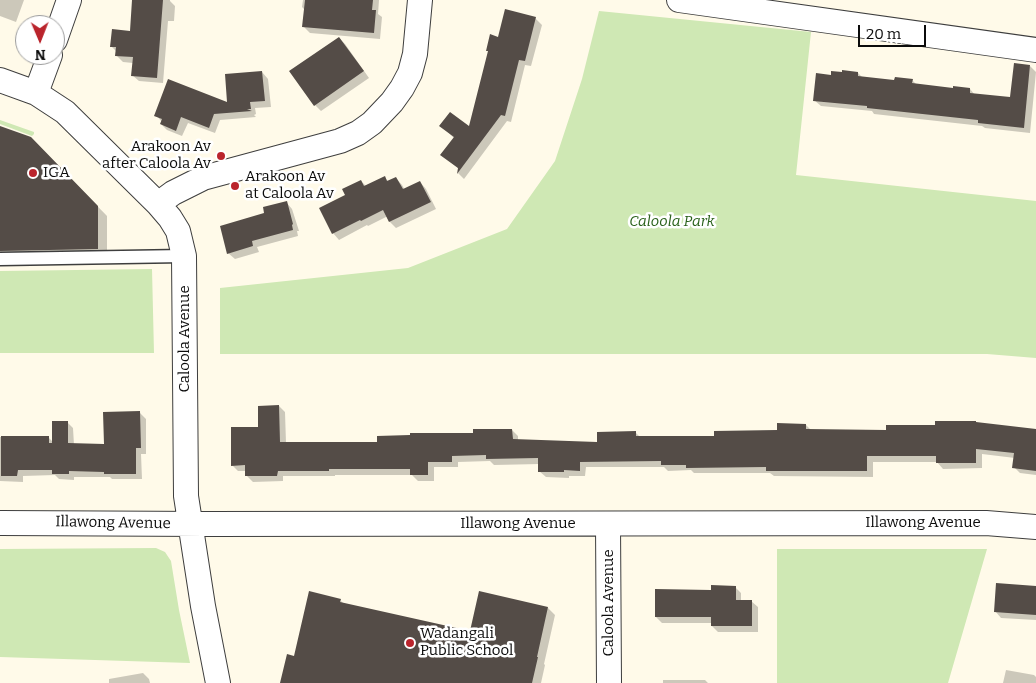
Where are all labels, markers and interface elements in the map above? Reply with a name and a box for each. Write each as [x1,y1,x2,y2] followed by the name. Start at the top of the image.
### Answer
[15,15,65,65] north arrow
[861,15,928,47] scale bar
[866,25,901,43] text: 20 m
[35,46,46,63] text: N
[102,138,211,173] place label: Arakoon Av after Caloola Av
[215,150,227,162] marker: Arakoon Av after Caloola Av
[43,164,70,182] place label: IGA
[27,167,39,179] marker: IGA
[245,168,334,203] place label: Arakoon Av at Caloola Av
[229,180,241,192] marker: Arakoon Av at Caloola Av
[629,213,715,231] park label: Caloola Park
[176,285,194,393] street label: Caloola Avenue
[55,513,171,533] street label: Illawong Avenue
[865,514,981,532] street label: Illawong Avenue
[460,515,576,533] street label: Illawong Avenue
[600,549,618,657] street label: Caloola Avenue
[420,625,513,660] place label: Wadangali Public School
[404,637,416,649] marker: Wadangali Public School

